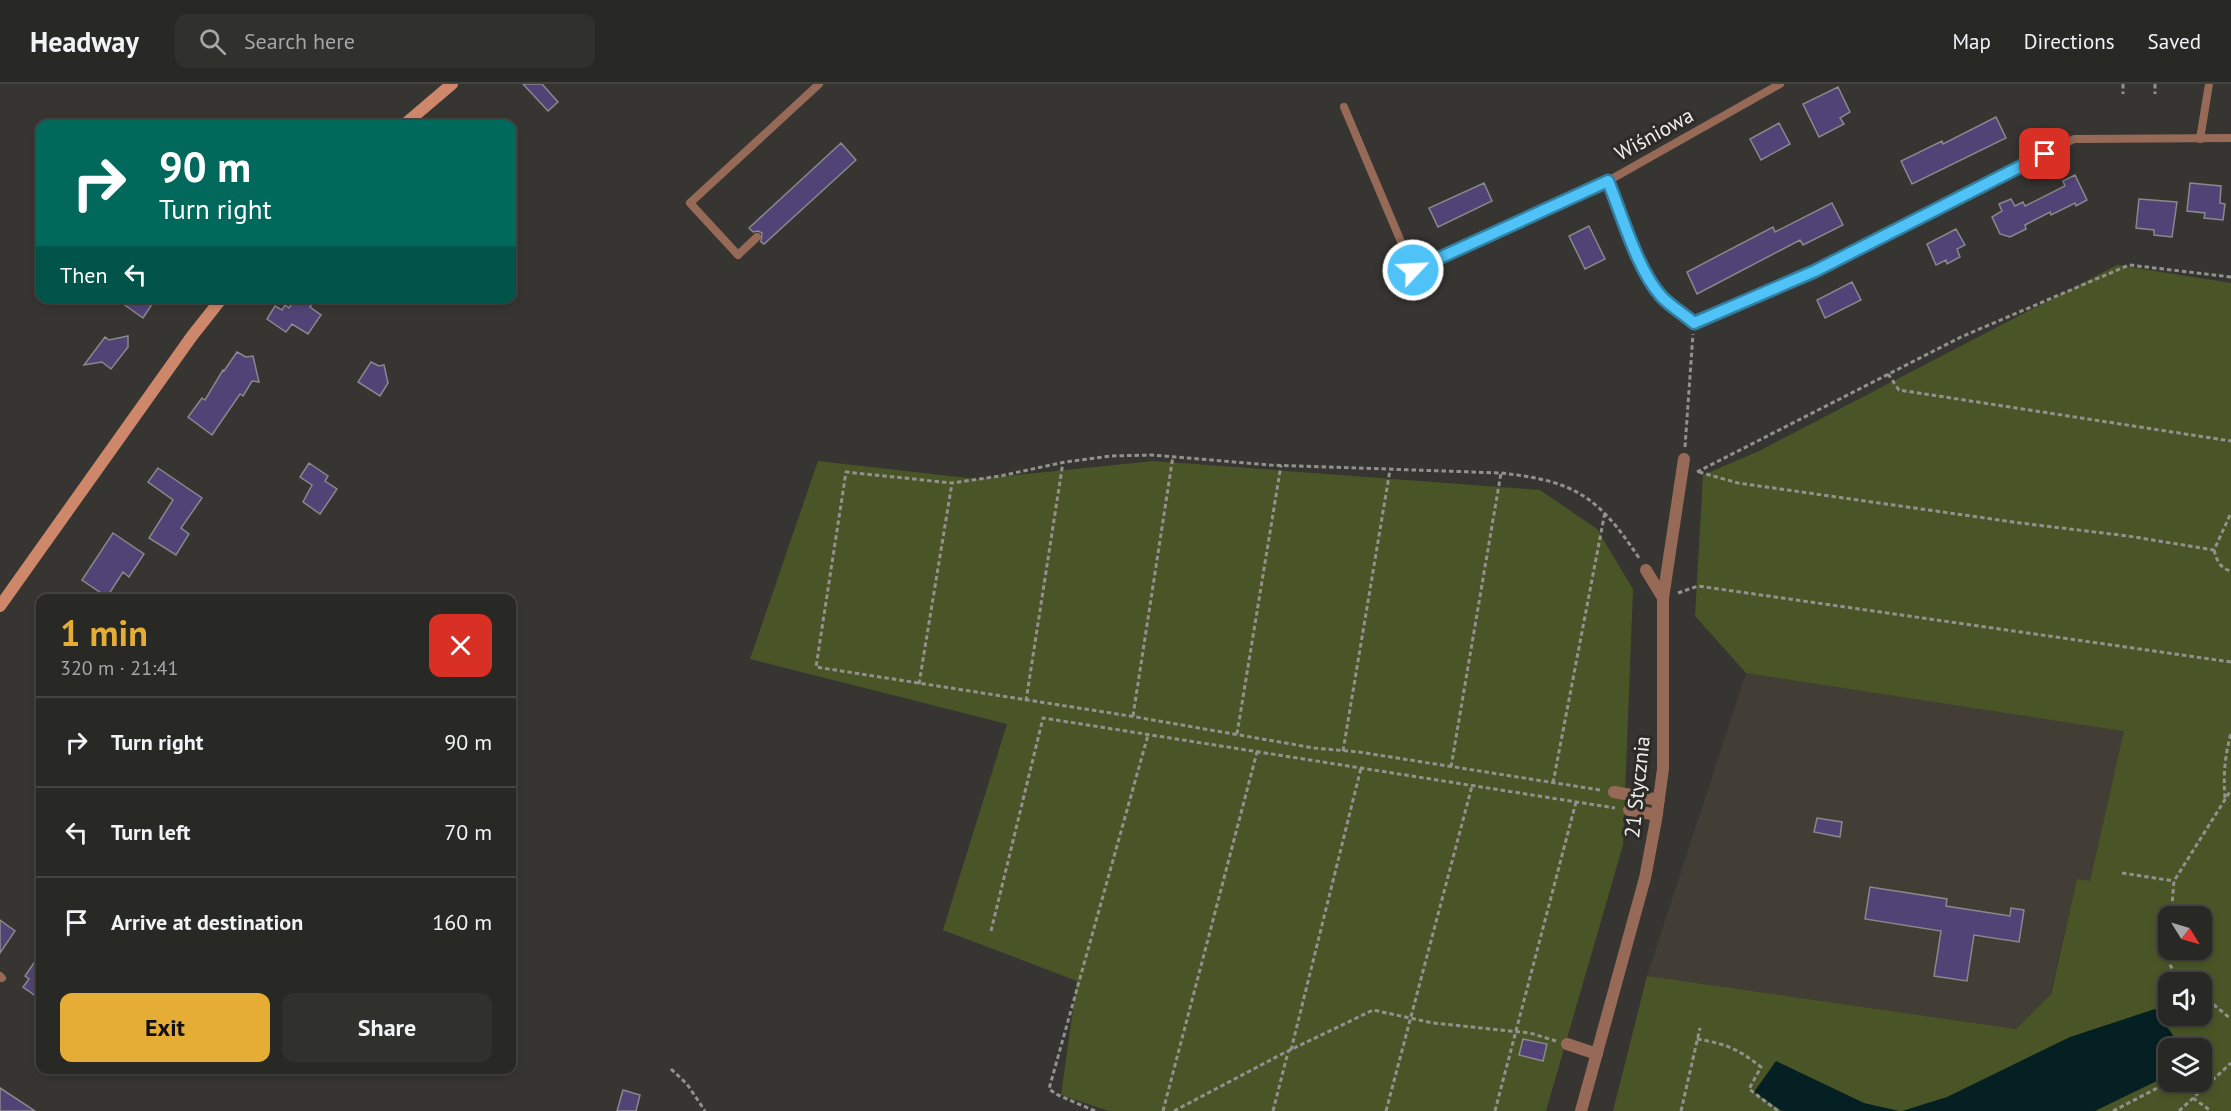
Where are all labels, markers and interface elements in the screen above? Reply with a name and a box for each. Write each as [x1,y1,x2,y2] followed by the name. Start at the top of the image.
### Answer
[175,14,595,68] search box
[30,23,139,60] text: Headway
[196,25,229,58] icon: search
[244,27,355,55] text: Search here
[1952,28,1991,55] text: Map
[2024,28,2115,55] text: Directions
[2148,28,2201,55] text: Saved
[1610,101,1698,167] street label: Wiśniowa
[2019,128,2070,179] pin
[2028,137,2061,170] icon: arrive
[159,139,251,194] text: 90 m
[60,144,138,222] icon: right
[159,192,272,226] text: Turn right
[1381,238,1445,302] position arrow
[119,258,152,291] icon: left
[60,261,107,289] text: Then
[60,609,148,656] text: 1 min
[429,614,492,677] button: close
[60,655,178,681] text: 320 m · 21:41
[60,726,93,759] icon: right
[111,728,203,756] text: Turn right
[444,728,492,756] text: 90 m
[1618,735,1656,839] street label: 21 Stycznia
[60,816,93,849] icon: left
[111,818,191,846] text: Turn left
[444,818,492,846] text: 70 m
[60,906,93,939] icon: arrive
[2158,906,2212,960] north arrow
[2158,906,2212,1092] map controls
[111,908,303,936] text: Arrive at destination
[432,908,492,936] text: 160 m
[2158,972,2212,1026] button: sound
[60,993,270,1062] button: Exit
[282,993,492,1062] button: Share
[2158,1038,2212,1092] button: layers

